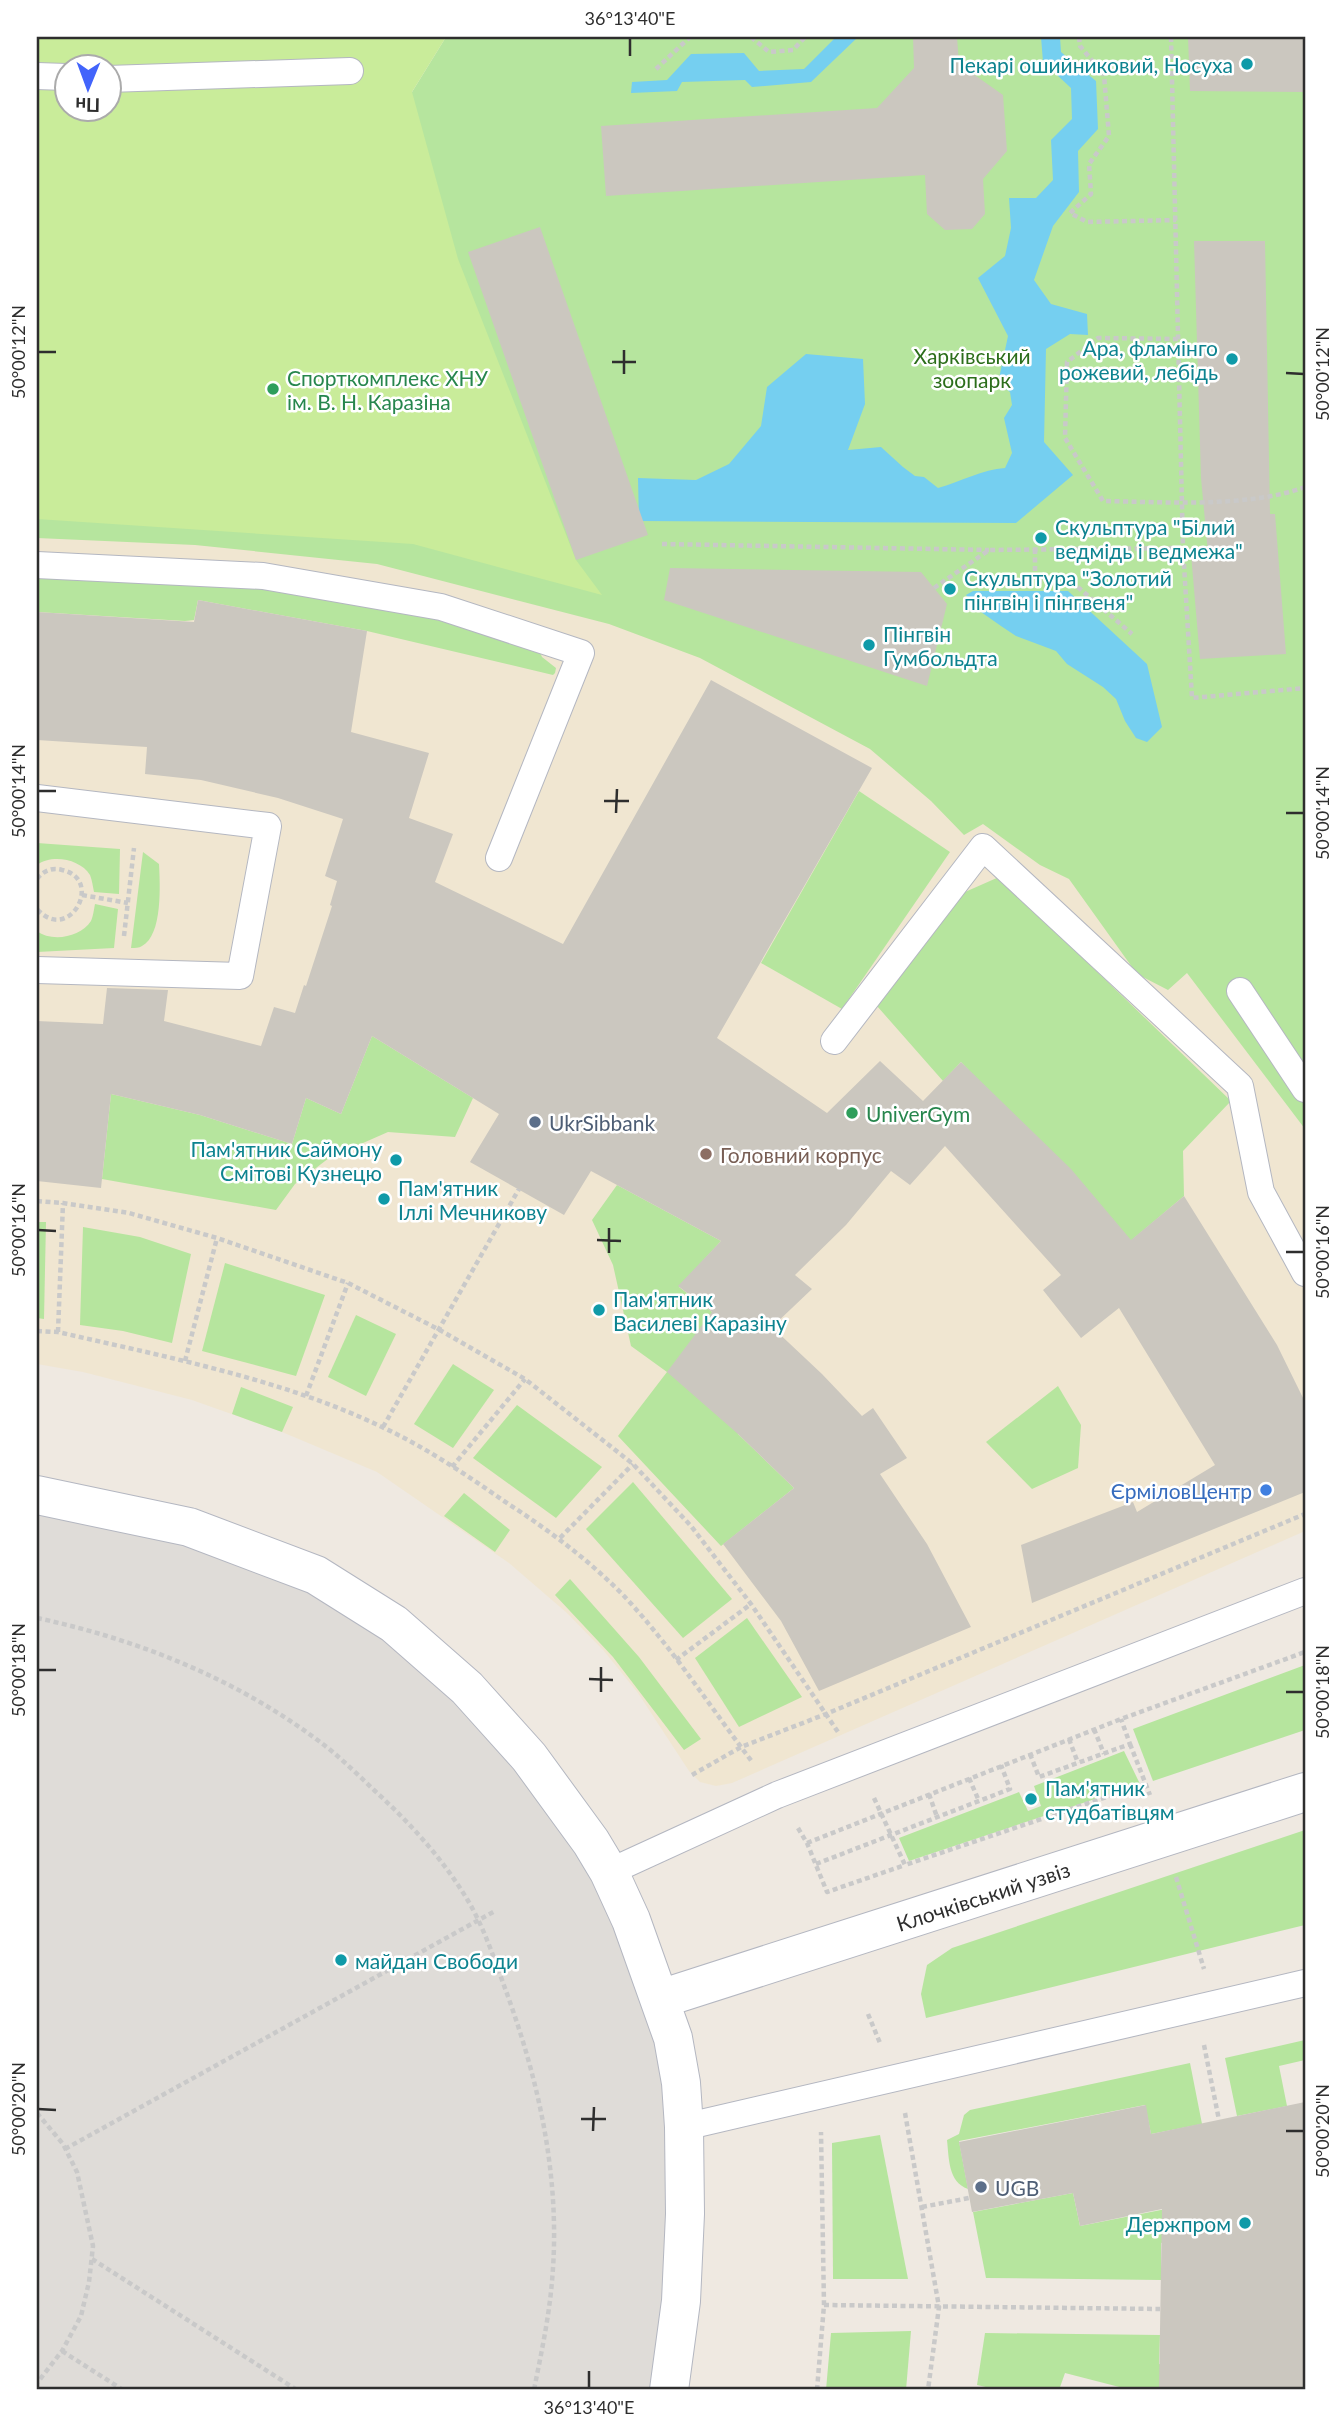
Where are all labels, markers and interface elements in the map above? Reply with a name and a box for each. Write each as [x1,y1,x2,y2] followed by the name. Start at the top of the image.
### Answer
[585,7,675,29] text: 36°13'40"E
[52,52,122,122] north arrow
[950,52,1233,77] place label: Пекарі ошийниковий, Носуха
[1239,56,1255,72] marker: Пекарі ошийниковий, Носуха
[75,94,100,117] text: Пн
[7,305,29,399] text: 50°00'12"N
[1311,327,1333,421] text: 50°00'12"N
[1059,335,1218,384] place label: Ара, фламінго рожевий, лебідь
[913,343,1031,392] park label: Харківський зоопарк
[1224,351,1240,367] marker: Ара, фламінго рожевий, лебідь
[287,365,489,414] place label: Спорткомплекс ХНУ ім. В. Н. Каразіна
[265,381,281,397] marker: Спорткомплекс ХНУ ім. В. Н. Каразіна
[1055,514,1243,563] place label: Скульптура "Білий ведмідь і ведмежа"
[1033,530,1049,546] marker: Скульптура "Білий ведмідь і ведмежа"
[964,565,1172,614] place label: Скульптура "Золотий пінгвін і пінгвеня"
[942,581,958,597] marker: Скульптура "Золотий пінгвін і пінгвеня"
[883,621,998,670] place label: Пінгвін Гумбольдта
[861,637,877,653] marker: Пінгвін Гумбольдта
[7,744,29,838] text: 50°00'14"N
[1311,766,1333,860] text: 50°00'14"N
[866,1101,970,1126] place label: UniverGym
[844,1105,860,1121] marker: UniverGym
[549,1110,655,1135] place label: UkrSibbank
[527,1114,543,1130] marker: UkrSibbank
[191,1136,382,1185] place label: Пам'ятник Саймону Смітові Кузнецю
[720,1142,882,1167] place label: Головний корпус
[698,1146,714,1162] marker: Головний корпус
[388,1152,404,1168] marker: Пам'ятник Саймону Смітові Кузнецю
[398,1175,547,1224] place label: Пам'ятник Іллі Мечникову
[7,1183,29,1277] text: 50°00'16"N
[376,1191,392,1207] marker: Пам'ятник Іллі Мечникову
[1311,1205,1333,1299] text: 50°00'16"N
[613,1286,787,1335] place label: Пам'ятник Василеві Каразіну
[591,1302,607,1318] marker: Пам'ятник Василеві Каразіну
[1111,1478,1252,1503] place label: ЄрміловЦентр
[1258,1482,1274,1498] marker: ЄрміловЦентр
[7,1623,29,1717] text: 50°00'18"N
[1311,1645,1333,1739] text: 50°00'18"N
[1045,1775,1175,1824] place label: Пам'ятник студбатівцям
[1023,1791,1039,1807] marker: Пам'ятник студбатівцям
[893,1856,1073,1936] street label: Клочківський узвіз
[355,1948,518,1973] place label: майдан Свободи
[333,1952,349,1968] marker: майдан Свободи
[7,2062,29,2156] text: 50°00'20"N
[1311,2084,1333,2178] text: 50°00'20"N
[995,2175,1039,2200] place label: UGB
[973,2179,989,2195] marker: UGB
[1126,2211,1231,2236] place label: Держпром
[1237,2215,1253,2231] marker: Держпром
[544,2396,634,2418] text: 36°13'40"E

